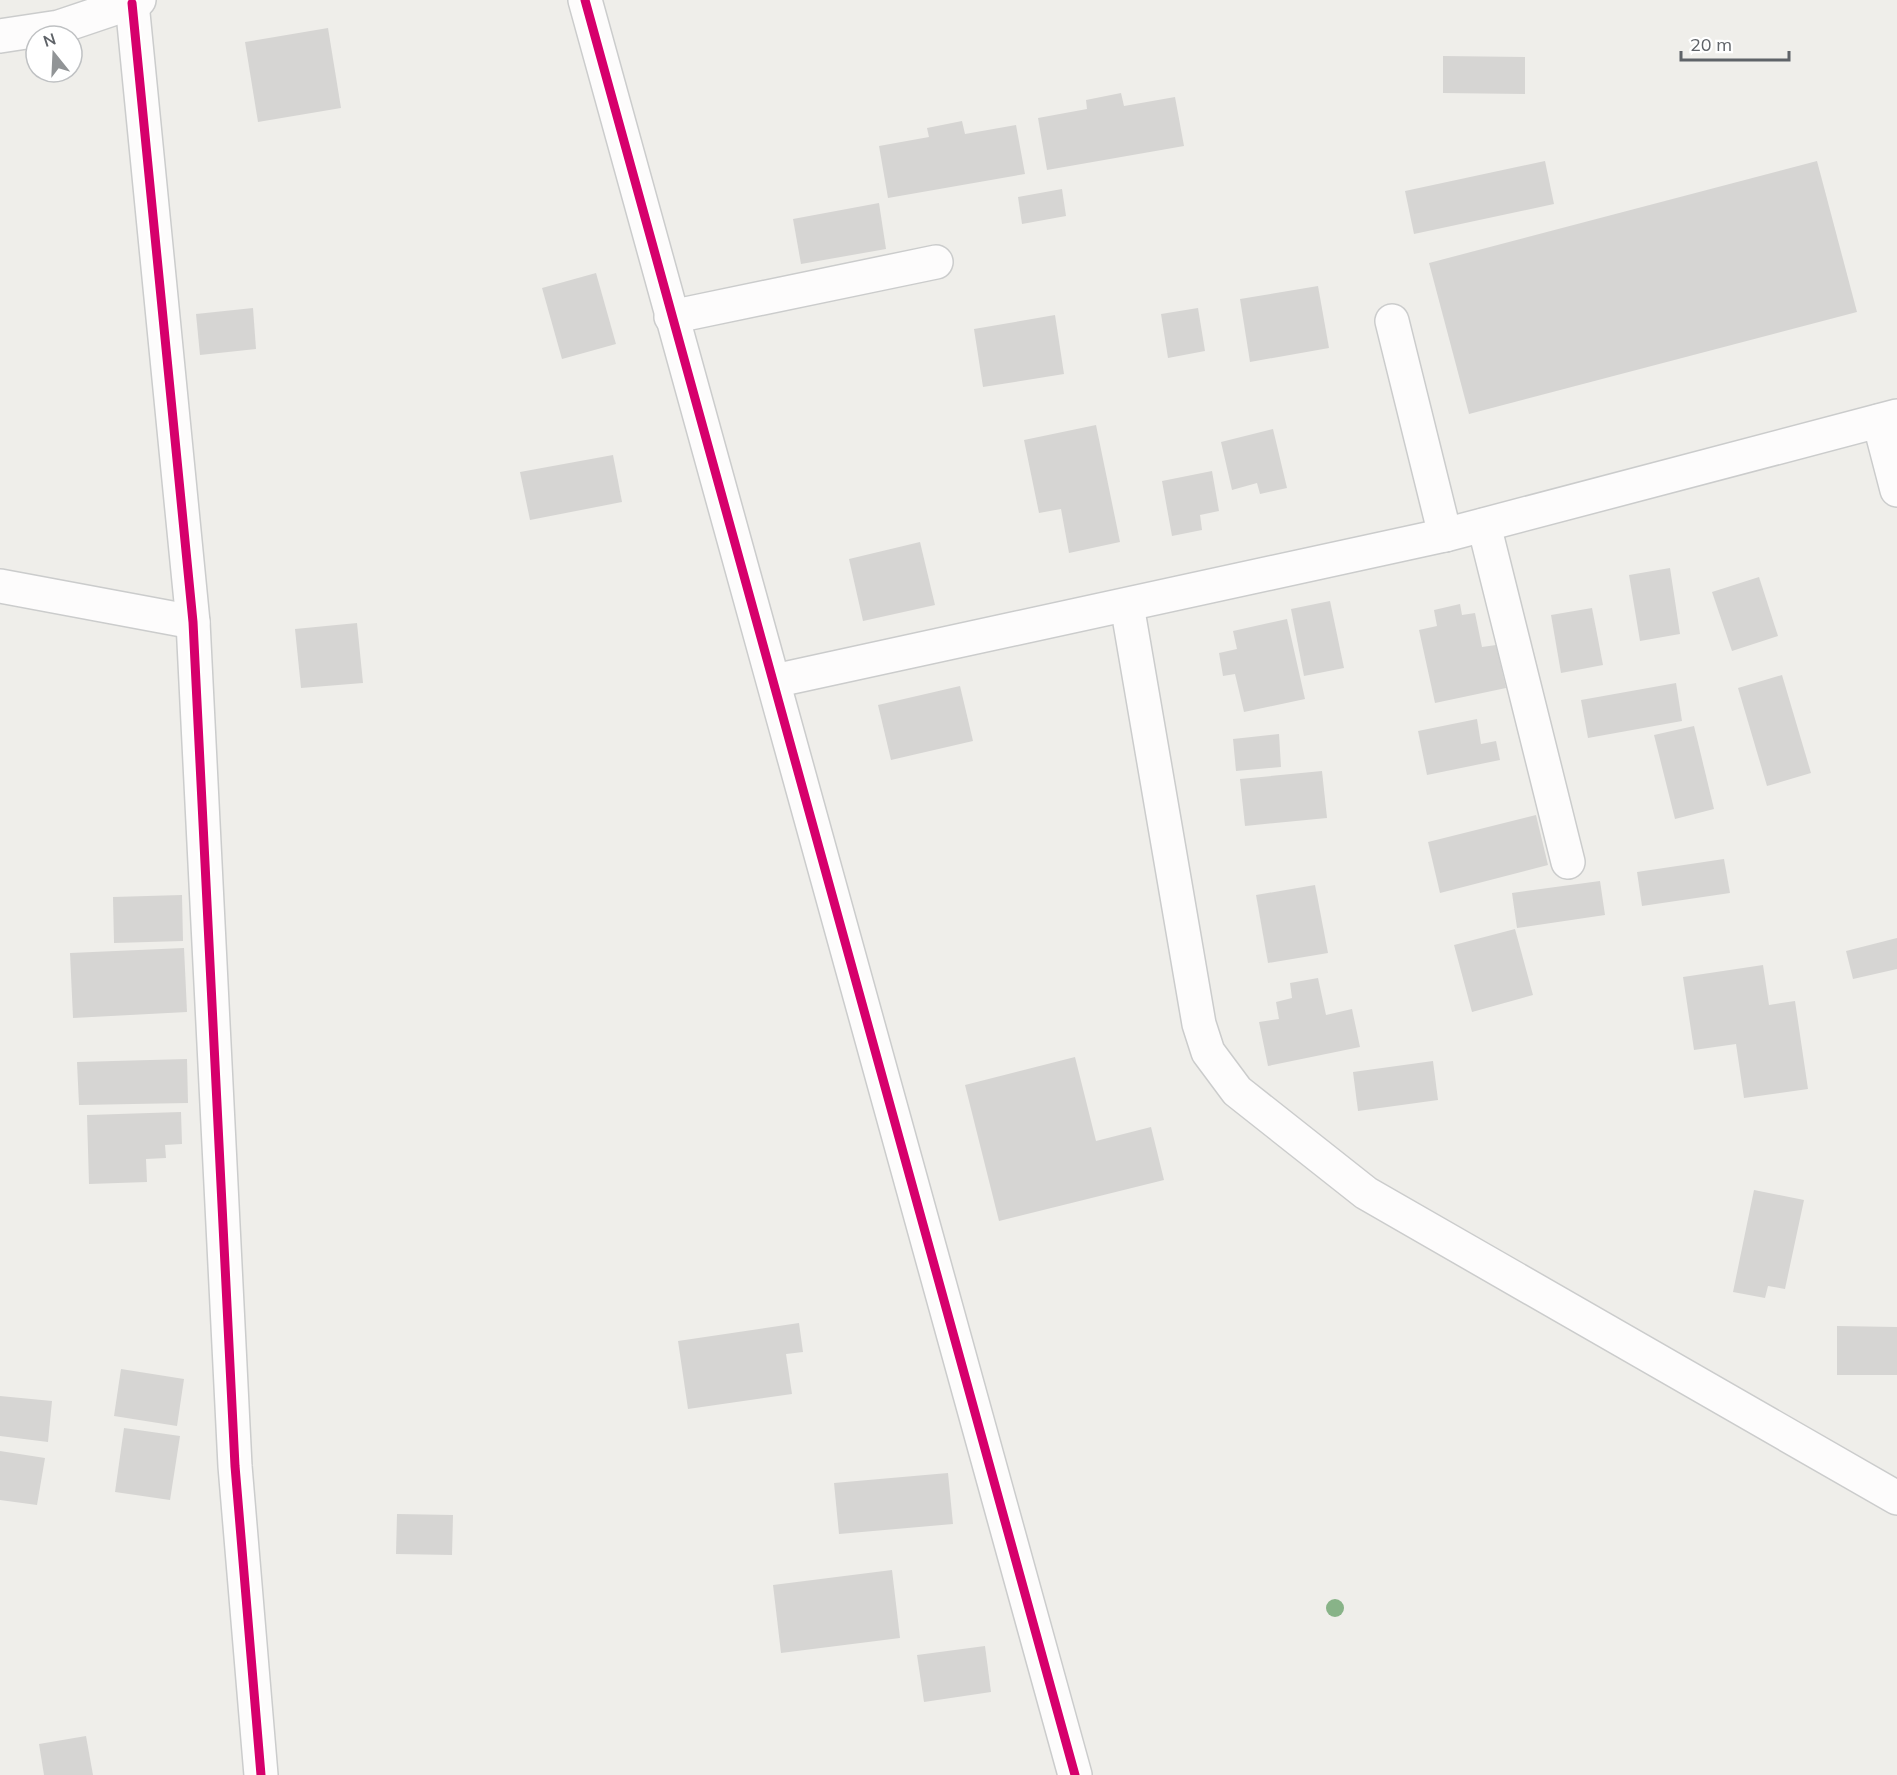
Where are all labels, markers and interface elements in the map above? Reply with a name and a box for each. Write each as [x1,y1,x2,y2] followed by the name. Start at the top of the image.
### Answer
[24,24,84,84] north arrow
[1681,24,1789,62] scale bar
[41,28,58,51] text: N
[1690,33,1732,56] text: 20 m

